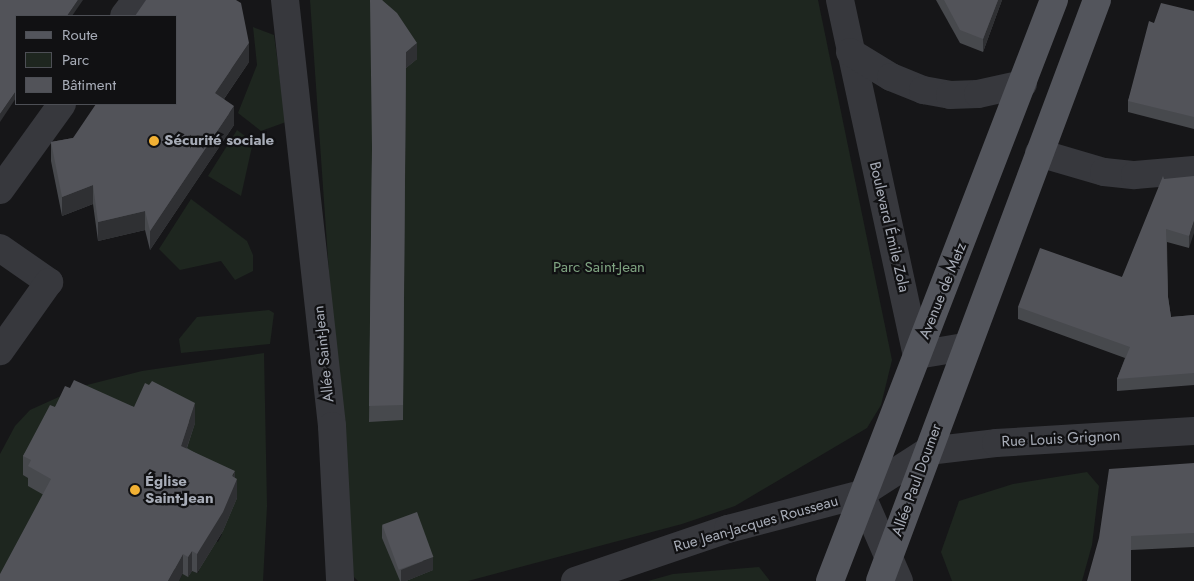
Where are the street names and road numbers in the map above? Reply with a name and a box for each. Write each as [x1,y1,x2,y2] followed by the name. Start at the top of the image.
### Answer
[865,160,913,294] street label: Boulevard Émile Zola
[915,240,971,342] street label: Avenue de Metz
[310,305,338,403] street label: Allée Saint-Jean
[888,421,946,539] street label: Allée Paul Doumer
[1001,427,1121,451] street label: Rue Louis Grignon
[672,492,840,556] street label: Rue Jean-Jacques Rousseau

